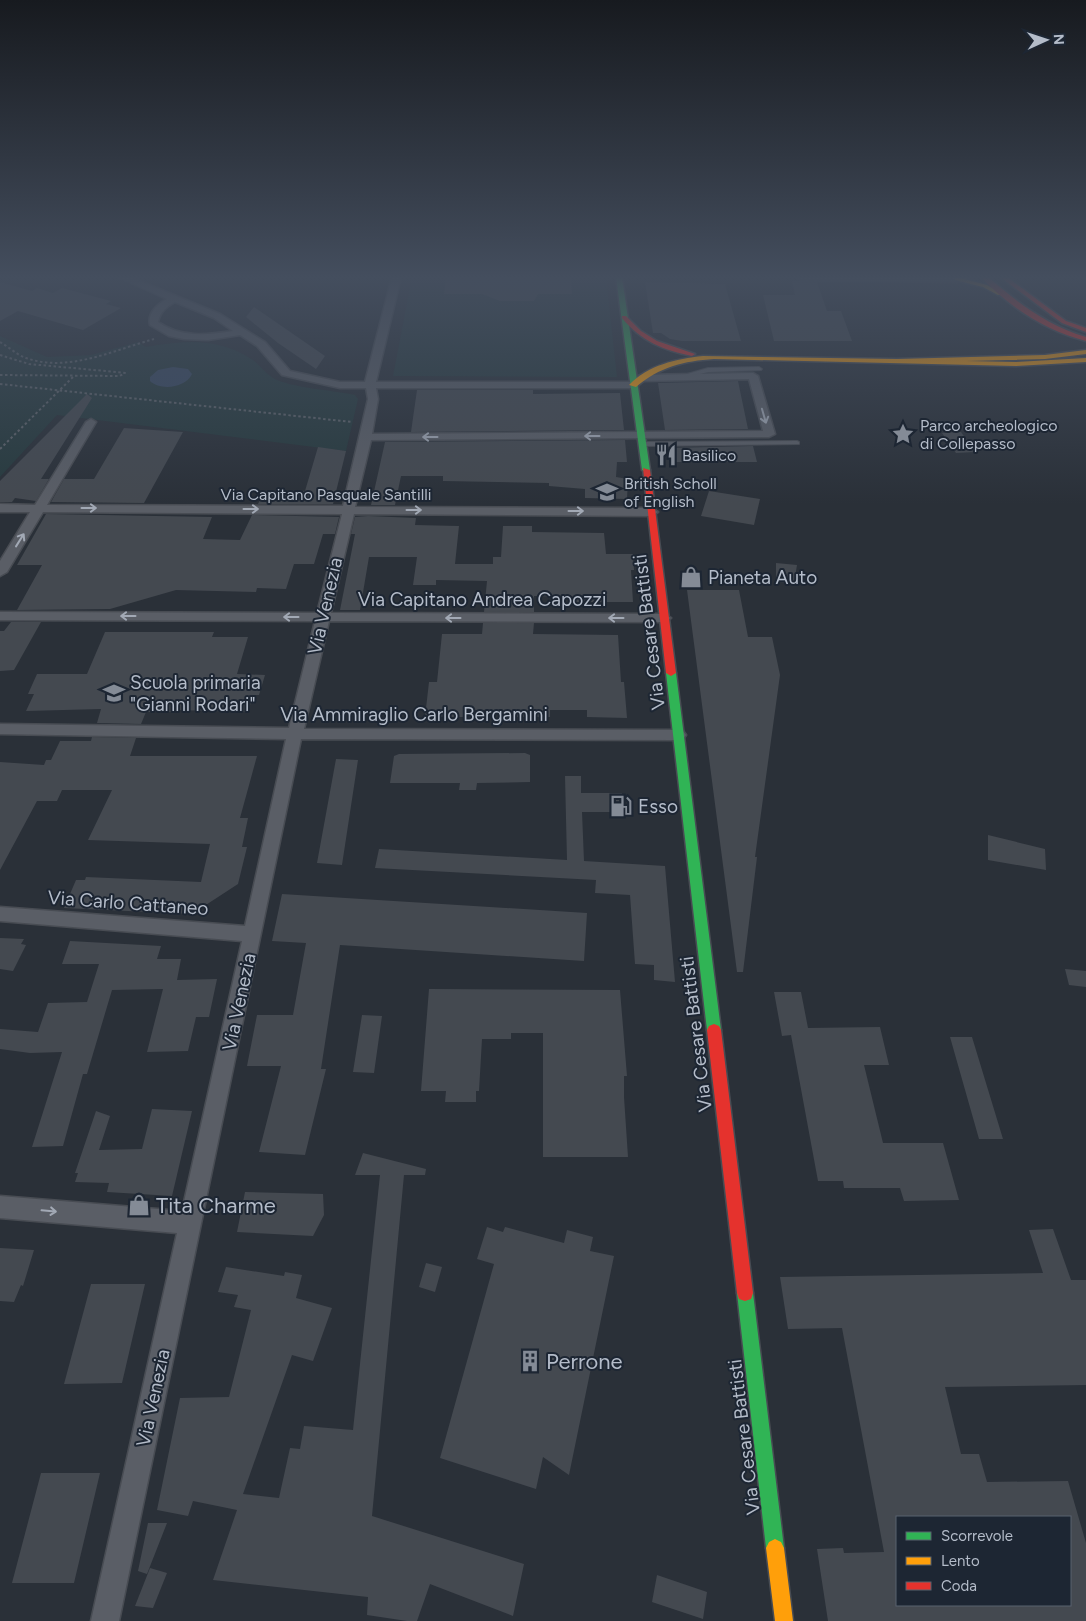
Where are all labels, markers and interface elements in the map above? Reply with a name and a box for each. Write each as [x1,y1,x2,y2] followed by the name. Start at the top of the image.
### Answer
[1021,15,1071,65] north arrow
[1050,33,1067,45] text: N
[759,407,769,423] one-way arrow
[920,416,1058,453] place label: Parco archeologico di Collepasso
[890,421,916,447] place icon: Parco archeologico di Collepasso
[584,431,600,441] one-way arrow
[422,432,438,442] one-way arrow
[653,442,679,468] restaurant icon: Basilico
[682,446,736,465] place label: Basilico
[624,474,717,511] place label: British Scholl of English
[594,479,620,505] school or university icon: British Scholl of English
[221,485,431,504] street label: Via Capitano Pasquale Santilli
[80,503,97,513] one-way arrow
[243,504,259,514] one-way arrow
[406,505,422,515] one-way arrow
[568,506,584,516] one-way arrow
[15,533,25,547] one-way arrow
[628,553,670,711] street label: Via Cesare Battisti
[303,555,347,657] street label: Via Venezia
[678,564,704,590] shop icon: Pianeta Auto
[708,566,817,589] place label: Pianeta Auto
[358,588,606,611] street label: Via Capitano Andrea Capozzi
[120,611,136,621] one-way arrow
[283,612,299,622] one-way arrow
[445,613,462,623] one-way arrow
[608,613,624,623] one-way arrow
[130,671,261,716] place label: Scuola primaria "Gianni Rodari"
[101,680,127,706] school or university icon: Scuola primaria "Gianni Rodari"
[280,703,548,726] street label: Via Ammiraglio Carlo Bergamini
[608,793,634,819] fuel station icon: Esso
[638,795,678,818] place label: Esso
[47,886,209,920] street label: Via Carlo Cattaneo
[217,951,261,1053] street label: Via Venezia
[675,955,717,1113] street label: Via Cesare Battisti
[126,1192,152,1218] shop icon: Tita Charme
[156,1192,276,1219] place label: Tita Charme
[40,1206,56,1216] one-way arrow
[131,1347,175,1449] street label: Via Venezia
[517,1348,543,1374] building icon: Perrone
[546,1348,622,1375] place label: Perrone
[723,1358,765,1516] street label: Via Cesare Battisti
[896,1516,1071,1606] legend
[941,1527,1013,1545] text: Scorrevole
[941,1552,980,1570] text: Lento
[941,1577,977,1595] text: Coda

